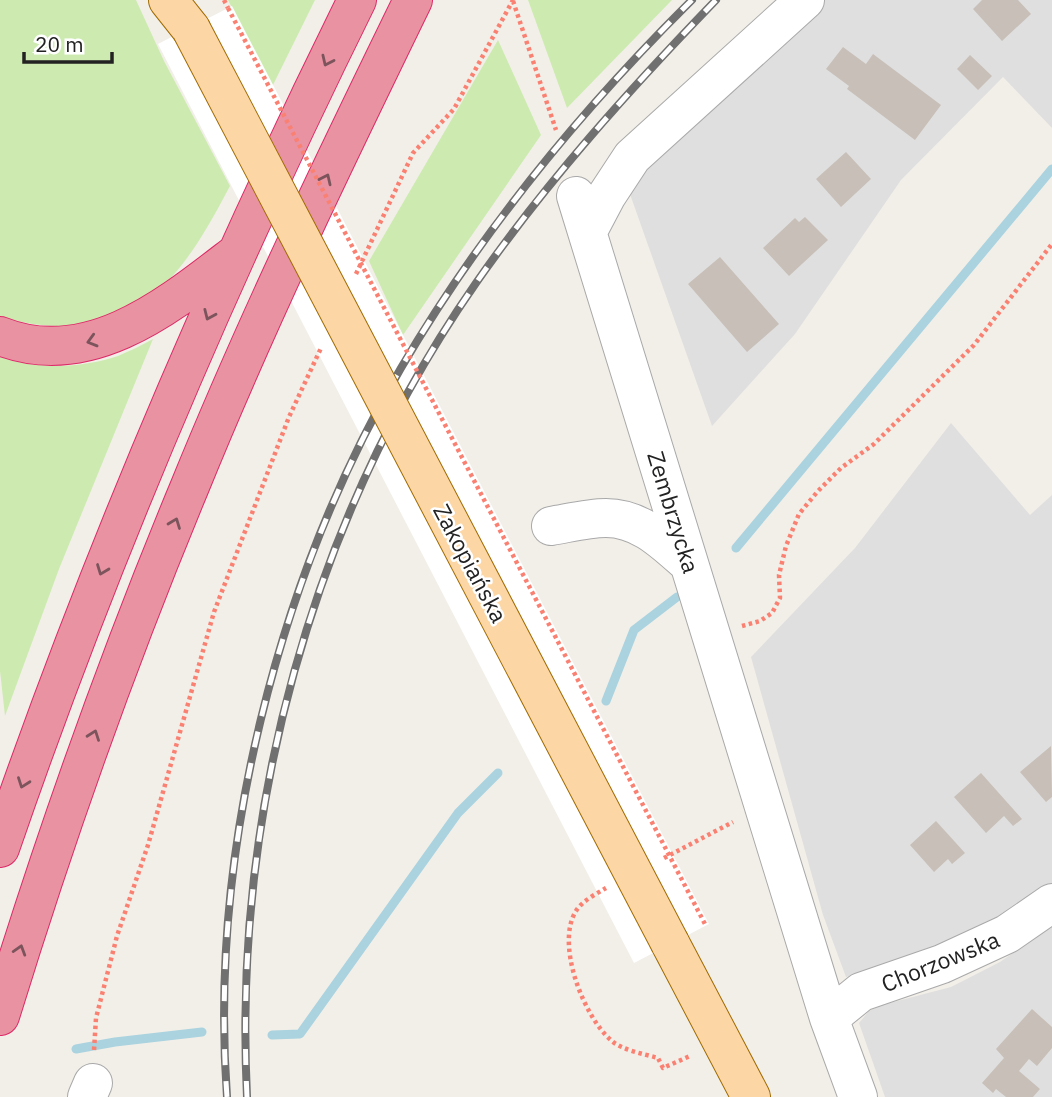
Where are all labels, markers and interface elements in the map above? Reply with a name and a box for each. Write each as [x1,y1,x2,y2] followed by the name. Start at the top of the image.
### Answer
[24,21,112,65] scale bar
[35,30,84,58] text: 20 m
[322,54,336,66] one-way arrow
[318,174,332,186] one-way arrow
[204,309,218,321] one-way arrow
[86,333,98,348] one-way arrow
[641,448,707,576] street label: Zembrzycka
[427,498,515,628] street label: Zakopiańska
[167,517,181,529] one-way arrow
[97,564,111,576] one-way arrow
[86,730,100,742] one-way arrow
[17,777,31,789] one-way arrow
[876,924,1004,998] street label: Chorzowska
[12,945,26,957] one-way arrow

